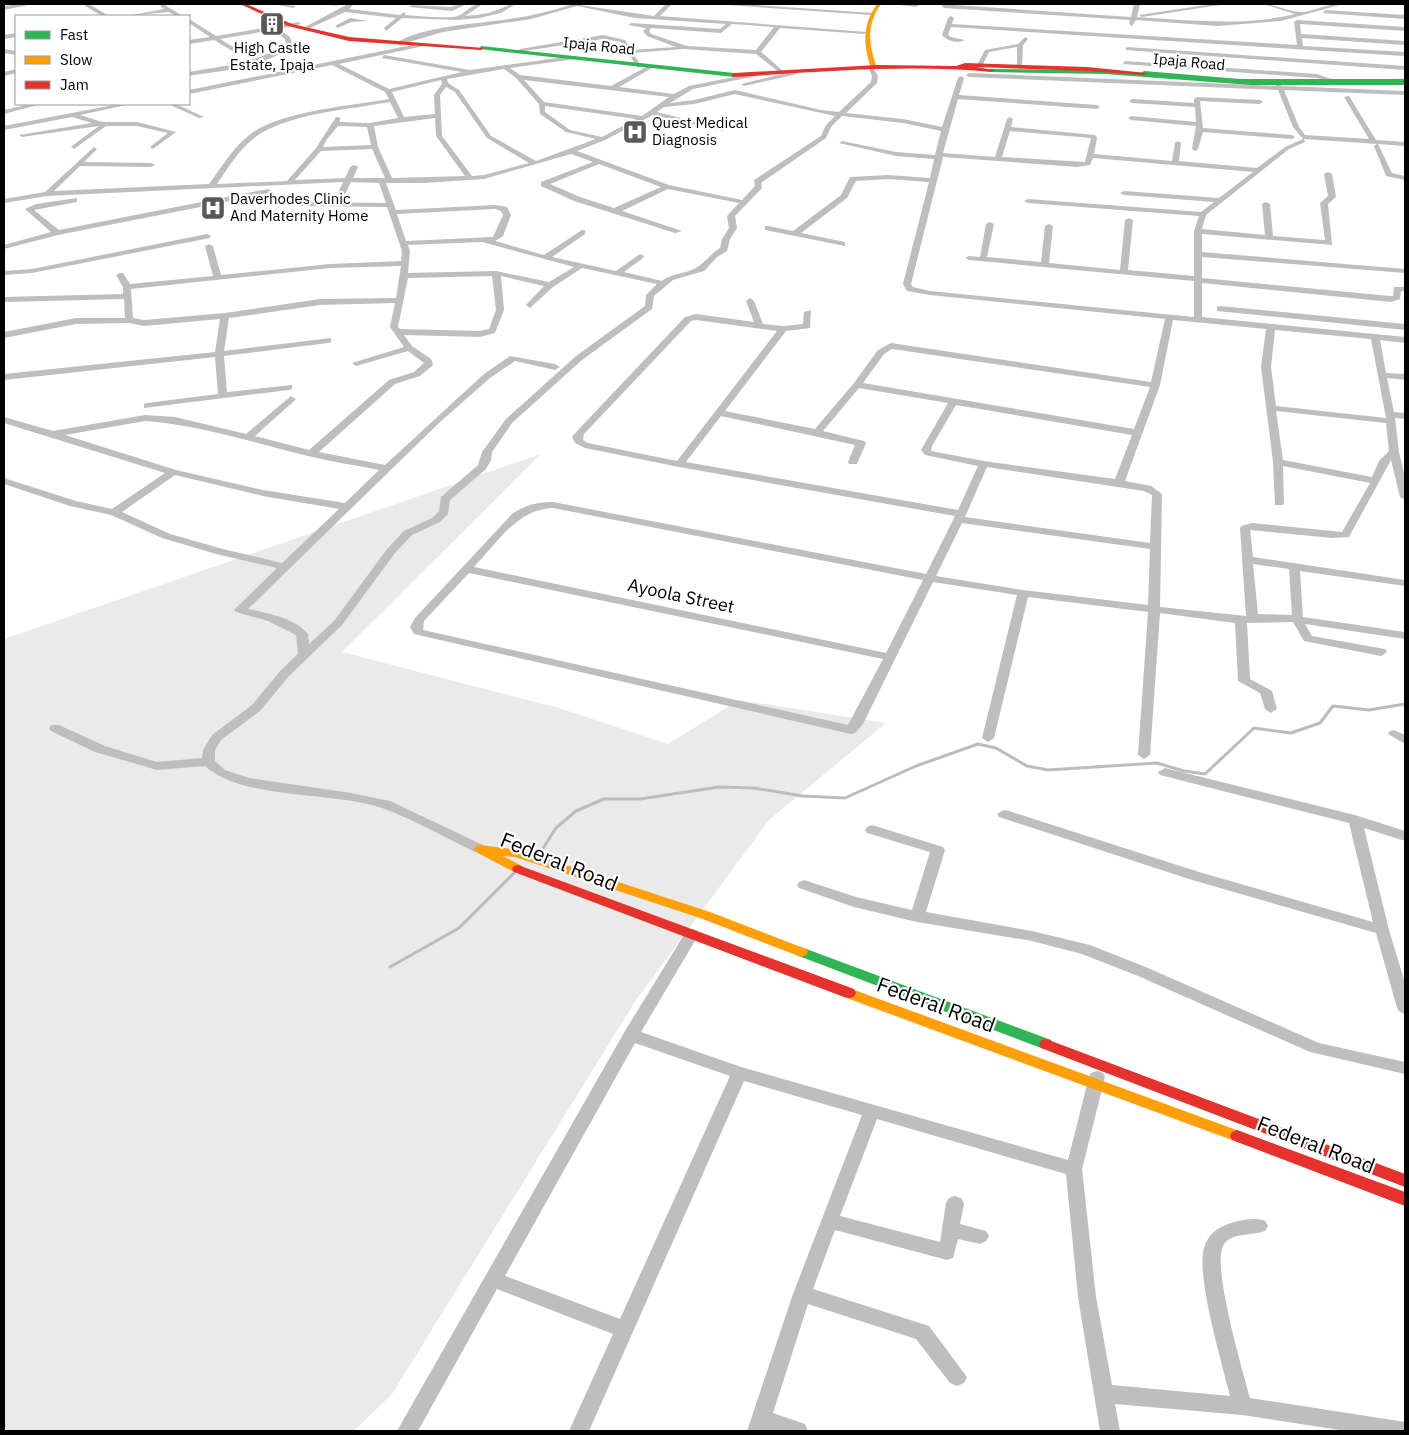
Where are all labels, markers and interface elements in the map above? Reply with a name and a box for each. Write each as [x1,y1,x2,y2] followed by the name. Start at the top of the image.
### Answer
[259,11,285,37] building icon: High Castle Estate, Ipaja
[15,15,190,105] legend
[60,25,88,44] text: Fast
[562,32,636,59] street label: Ipaja Road
[230,38,314,74] place label: High Castle Estate, Ipaja
[1152,49,1226,74] street label: Ipaja Road
[60,50,93,69] text: Slow
[60,75,89,94] text: Jam
[652,113,748,149] place label: Quest Medical Diagnosis
[622,119,648,145] hospital icon: Quest Medical Diagnosis
[230,189,368,225] place label: Daverhodes Clinic And Maternity Home
[200,195,226,221] hospital icon: Daverhodes Clinic And Maternity Home
[626,573,737,618] street label: Ayoola Street
[497,825,622,897] street label: Federal Road
[873,970,1000,1038] street label: Federal Road
[1253,1109,1379,1179] street label: Federal Road

